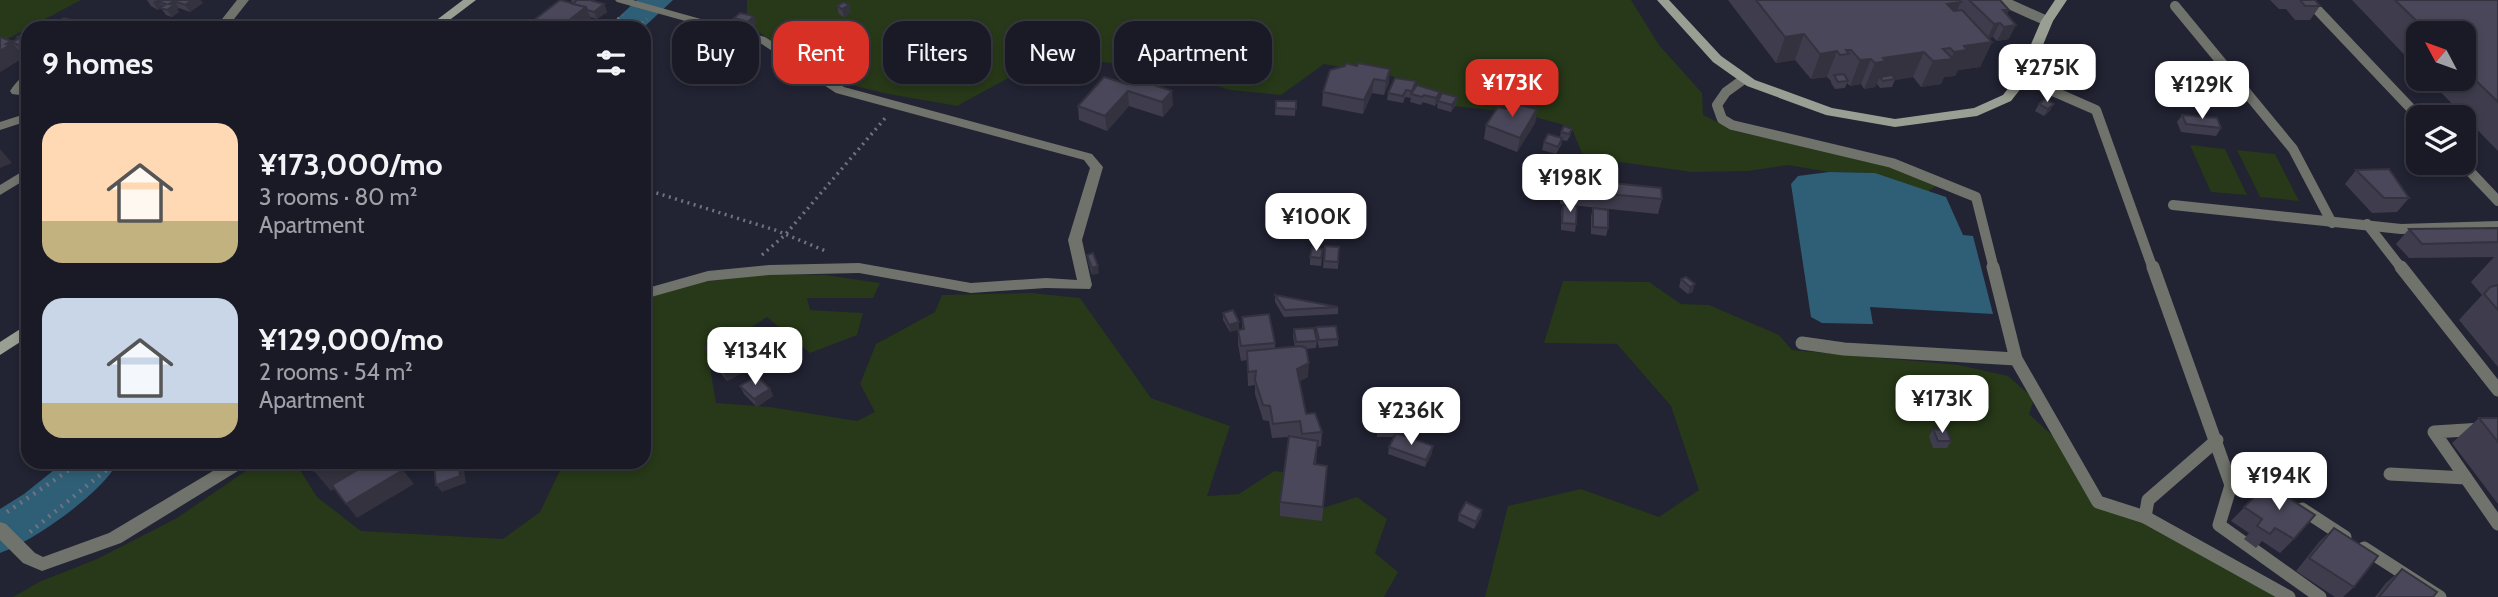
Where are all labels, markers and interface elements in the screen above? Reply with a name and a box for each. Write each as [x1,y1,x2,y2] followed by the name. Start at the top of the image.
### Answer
[672,21,759,84] chip: Buy
[773,21,869,84] chip: Rent
[883,21,991,84] chip: Filters
[1005,21,1100,84] chip: New
[1114,21,1272,84] chip: Apartment
[2406,21,2476,91] north arrow
[2406,21,2476,175] map controls
[592,44,630,82] icon: filters
[1998,44,2096,104] pin: ¥275K
[42,45,153,82] text: 9 homes
[2015,53,2079,81] text: ¥275K
[1463,60,1561,119] pin: ¥173K
[2153,61,2251,121] pin: ¥129K
[1482,68,1542,96] text: ¥173K
[2171,70,2233,98] text: ¥129K
[2406,105,2476,175] button: layers
[259,146,443,183] text: ¥173,000/mo
[98,151,182,235] icon: home
[1521,154,1619,214] pin: ¥198K
[1538,163,1602,191] text: ¥198K
[259,183,417,211] text: 3 rooms · 80 m²
[1267,194,1365,253] pin: ¥100K
[1281,202,1351,230] text: ¥100K
[259,211,364,239] text: Apartment
[259,321,443,358] text: ¥129,000/mo
[98,326,182,410] icon: home
[706,328,804,387] pin: ¥134K
[723,336,787,364] text: ¥134K
[259,358,413,386] text: 2 rooms · 54 m²
[1893,376,1991,435] pin: ¥173K
[1912,384,1972,412] text: ¥173K
[259,386,364,414] text: Apartment
[1362,388,1460,447] pin: ¥236K
[1378,396,1444,424] text: ¥236K
[2230,452,2328,512] pin: ¥194K
[2247,461,2311,489] text: ¥194K

